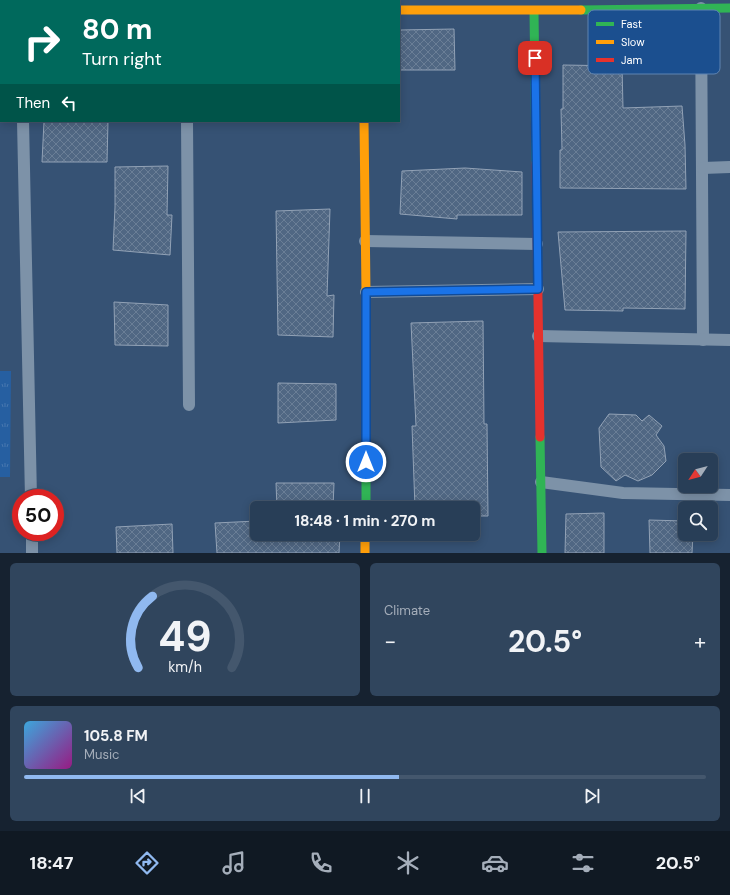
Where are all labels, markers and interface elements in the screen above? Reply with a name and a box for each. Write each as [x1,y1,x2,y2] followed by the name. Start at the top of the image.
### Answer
[588,10,720,74] legend
[82,11,152,48] text: 80 m
[16,16,68,68] icon: right
[621,17,642,31] text: Fast
[621,35,645,49] text: Slow
[518,41,552,75] pin
[82,47,162,71] text: Turn right
[524,47,546,69] icon: arrive
[621,53,642,67] text: Jam
[58,92,80,114] icon: left
[16,93,50,113] text: Then
[345,441,387,483] position arrow
[678,453,718,493] north arrow
[678,453,718,541] map controls
[12,489,64,541] speed limit sign: 50
[678,501,718,541] button: search
[295,511,435,531] text: 18:48 · 1 min · 270 m
[384,602,430,619] text: Climate
[158,609,212,663] text: 49
[508,622,582,661] text: 20.5°
[384,627,396,656] text: −
[694,627,706,656] text: +
[168,657,202,675] text: km/h
[84,726,148,746] text: 105.8 FM
[84,746,119,763] text: Music
[127,785,149,807] icon: previous
[354,785,376,807] icon: pause
[581,785,603,807] icon: next
[133,849,161,877] icon: directions
[220,849,248,877] icon: music
[307,849,335,877] icon: phone
[394,849,422,877] icon: climate
[481,849,509,877] icon: car
[569,849,597,877] icon: filters
[30,851,73,875] text: 18:47
[656,851,700,875] text: 20.5°

